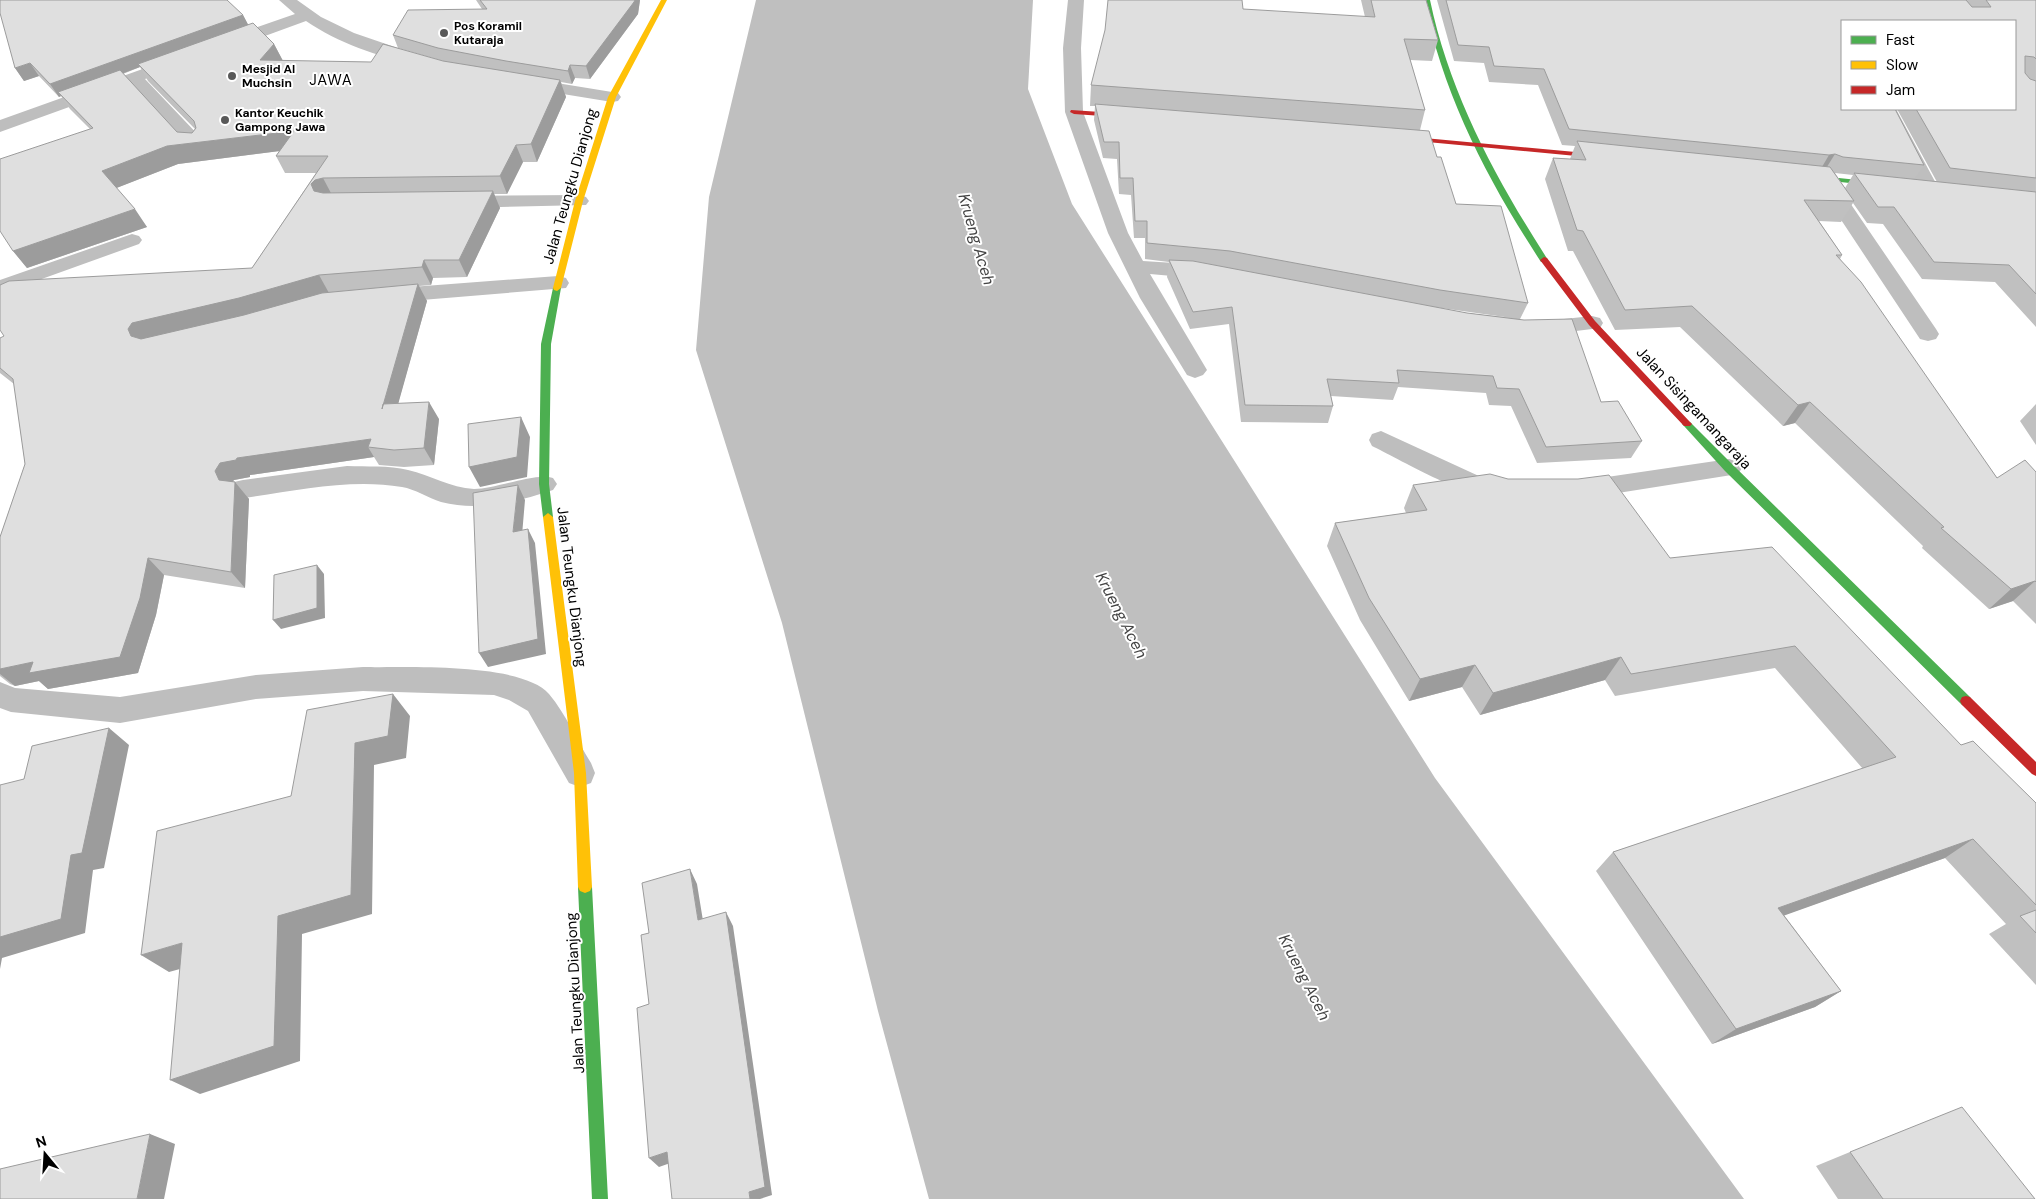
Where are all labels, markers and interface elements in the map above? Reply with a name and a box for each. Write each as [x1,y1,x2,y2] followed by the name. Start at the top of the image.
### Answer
[454,18,522,48] place label: Pos Koramil Kutaraja
[1841,20,2016,110] legend
[438,27,450,39] marker: Pos Koramil Kutaraja
[1886,30,1915,50] text: Fast
[1886,55,1919,75] text: Slow
[242,61,295,91] place label: Mesjid Al Muchsin
[226,70,238,82] marker: Mesjid Al Muchsin
[309,70,353,90] district label: JAWA
[1886,80,1915,100] text: Jam
[235,105,325,135] place label: Kantor Keuchik Gampong Jawa
[538,106,602,266] street label: Jalan Teungku Dianjong
[219,114,231,126] marker: Kantor Keuchik Gampong Jawa
[953,191,1000,287] water label: Krueng Aceh
[1632,342,1756,474] street label: Jalan Sisingamangaraja
[552,506,592,668] street label: Jalan Teungku Dianjong
[1091,569,1152,662] water label: Krueng Aceh
[561,912,589,1074] street label: Jalan Teungku Dianjong
[1274,931,1335,1024] water label: Krueng Aceh
[20,1129,70,1179] north arrow
[33,1131,49,1152] text: N

